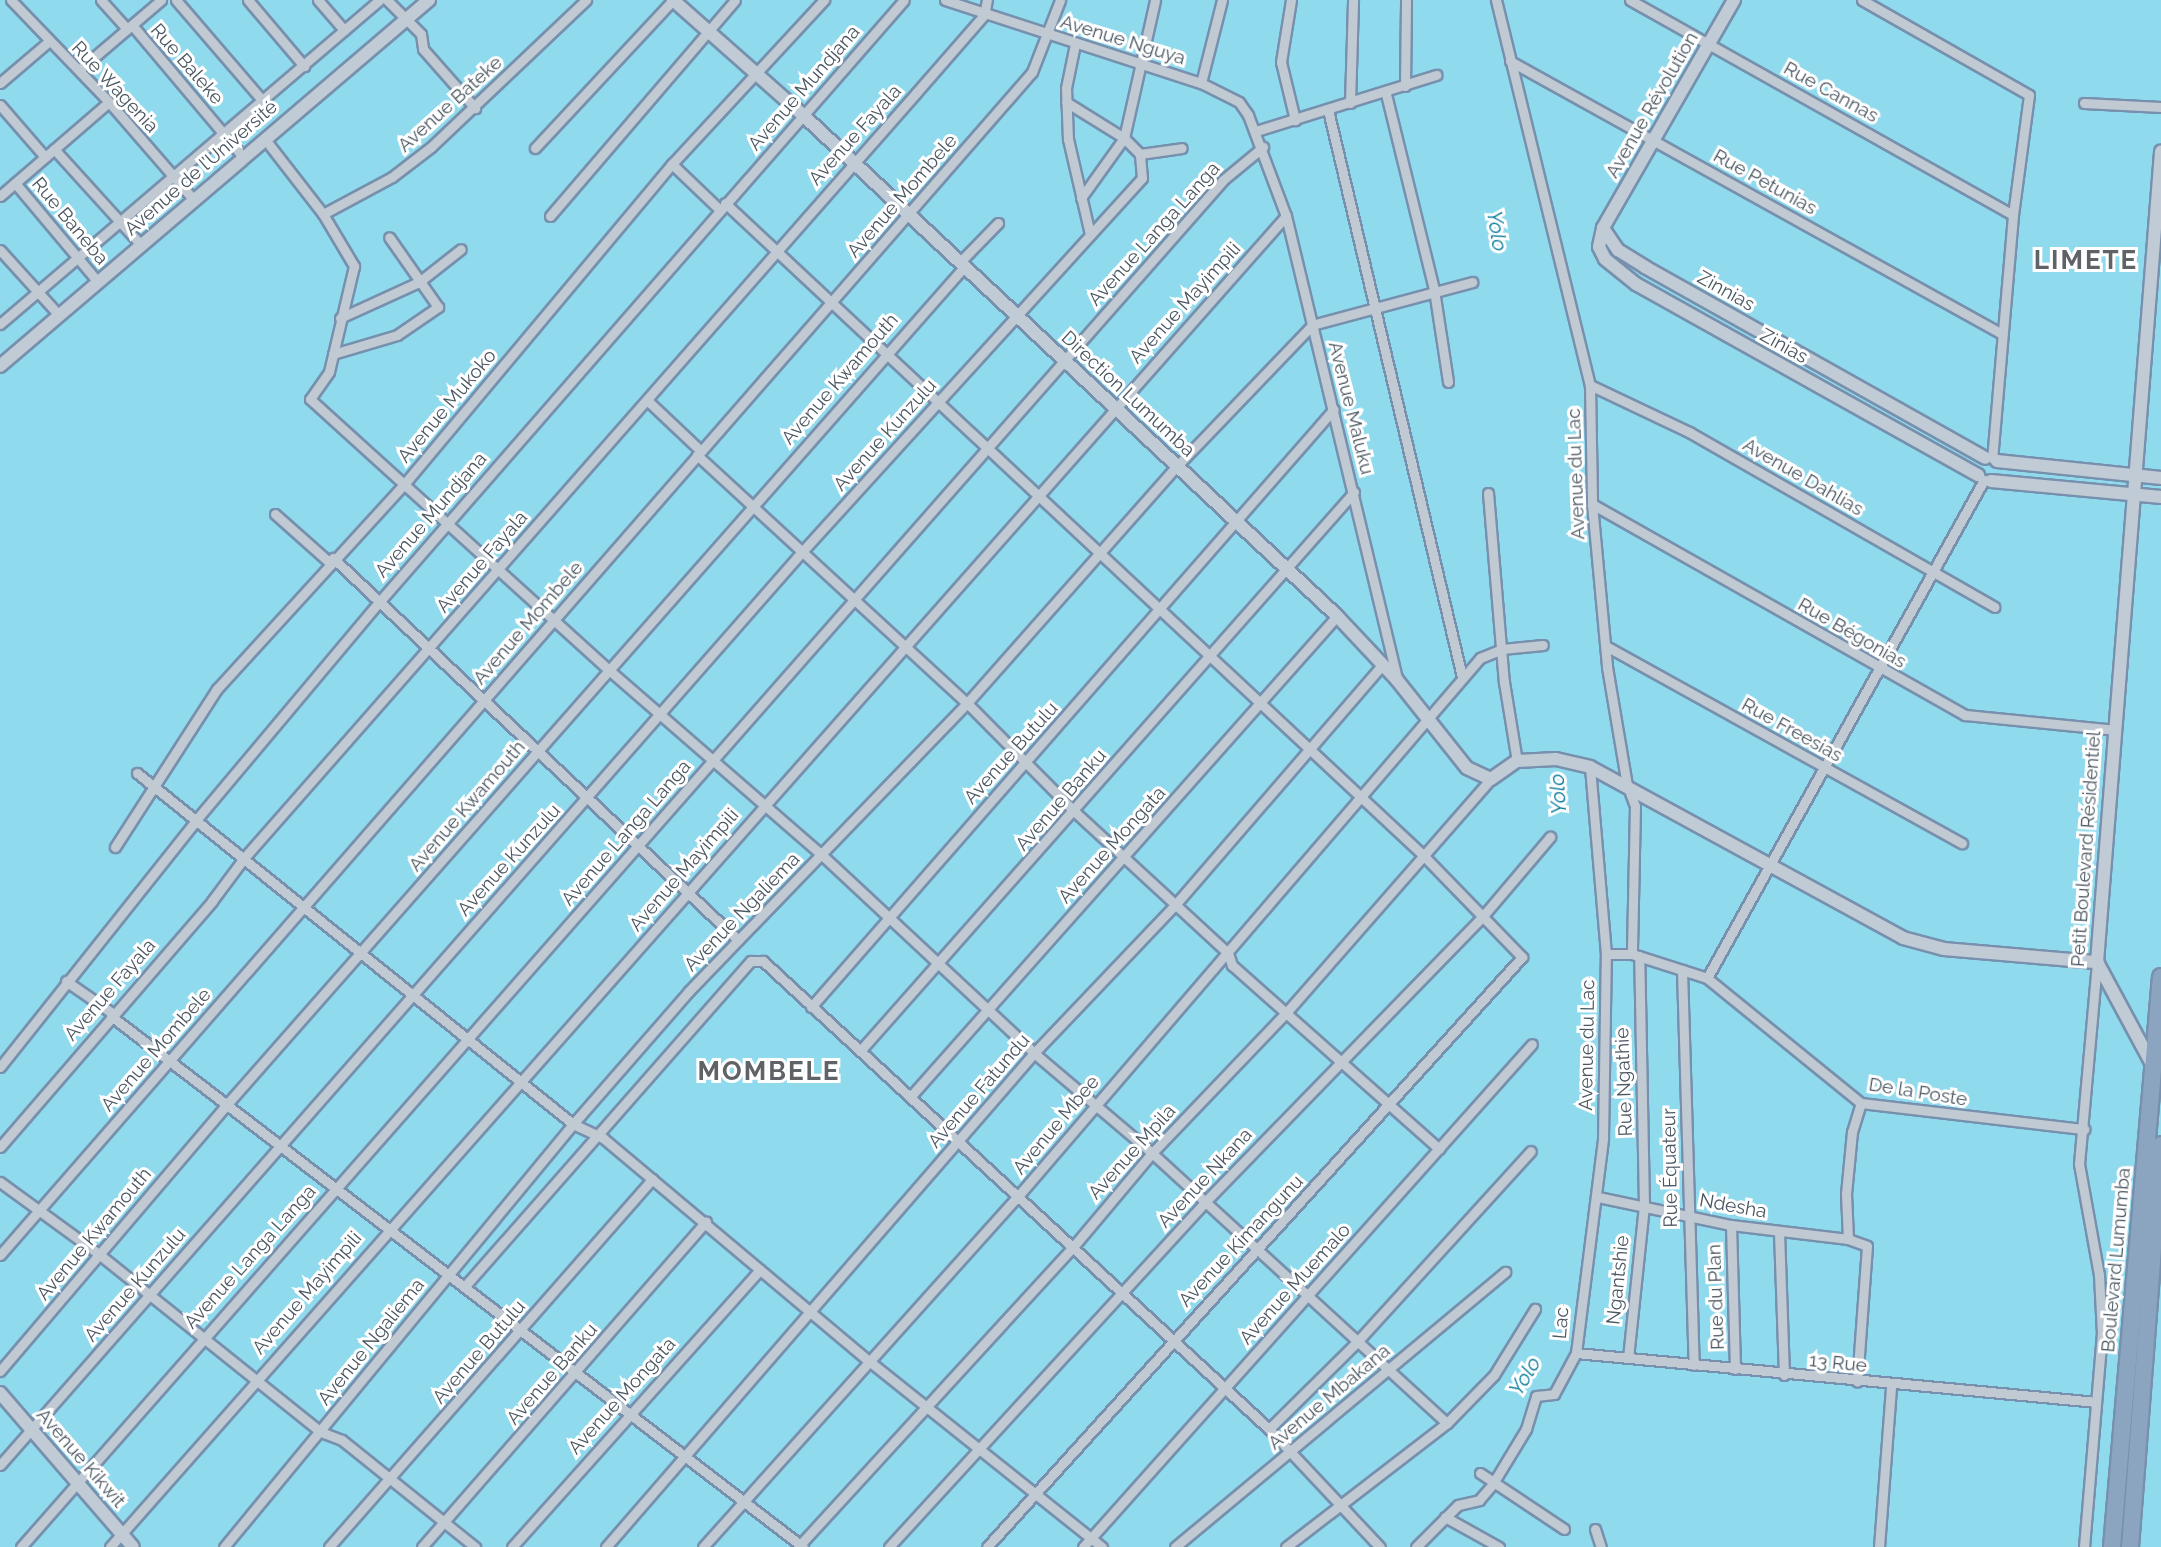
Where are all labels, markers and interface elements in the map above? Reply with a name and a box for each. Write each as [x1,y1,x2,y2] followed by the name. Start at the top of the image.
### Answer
[1058,10,1188,70] street label: Avenue Nguya
[146,19,228,109] street label: Rue Baleke
[743,21,865,155] street label: Avenue Mundjana
[1601,28,1703,182] street label: Avenue Révolution
[67,36,163,138] street label: Rue Wagenia
[393,51,507,157] street label: Avenue Bateke
[1780,57,1882,127] street label: Rue Cannas
[804,80,906,190] street label: Avenue Fayala
[120,95,282,241] street label: Avenue de l’Université
[842,130,962,262] street label: Avenue Mombele
[1709,144,1821,220] street label: Rue Petunias
[1083,157,1225,311] street label: Avenue Langa Langa
[27,173,113,269] street label: Rue Baneba
[1481,209,1513,253] water label: Yolo
[1125,238,1245,368] street label: Avenue Mayimpili
[2035,245,2137,277] district label: LIMETE
[1693,266,1759,316] street label: Zinnias
[777,309,903,449] street label: Avenue Kwamouth
[1756,324,1812,368] street label: Zinias
[1057,326,1199,462] street label: Direction Lumumba
[1323,339,1379,477] street label: Avenue Maluku
[393,345,501,467] street label: Avenue Mukoko
[829,374,941,496] street label: Avenue Kunzulu
[1562,408,1590,540] street label: Avenue du Lac
[1739,433,1867,521] street label: Avenue Dahlias
[370,448,492,582] street label: Avenue Mundjana
[432,506,532,618] street label: Avenue Fayala
[468,557,588,689] street label: Avenue Mombele
[1794,593,1910,673] street label: Rue Bégonias
[1738,693,1846,767] street label: Rue Freesias
[959,697,1063,809] street label: Avenue Butulu
[2066,730,2106,968] street label: Petit Boulevard Résidentiel
[404,736,530,876] street label: Avenue Kwamouth
[1011,745,1111,855] street label: Avenue Banku
[557,755,695,911] street label: Avenue Langa Langa
[1544,773,1572,815] water label: Yolo
[1054,782,1170,908] street label: Avenue Mongata
[453,799,565,921] street label: Avenue Kunzulu
[624,804,744,936] street label: Avenue Mayimpili
[679,848,805,976] street label: Avenue Ngaliema
[60,934,160,1046] street label: Avenue Fayala
[1574,979,1600,1111] street label: Avenue du Lac
[96,984,216,1116] street label: Avenue Mombele
[1611,1027,1637,1137] street label: Rue Ngathie
[923,1029,1035,1153] street label: Avenue Fatundu
[698,1056,840,1088] district label: MOMBELE
[1008,1071,1104,1179] street label: Avenue Mbee
[1867,1073,1969,1111] street label: De la Poste
[1084,1100,1180,1204] street label: Avenue Mpila
[1658,1108,1682,1228] street label: Rue Équateur
[1153,1123,1257,1233] street label: Avenue Nkana
[32,1163,156,1305] street label: Avenue Kwamouth
[2097,1167,2135,1353] street label: Boulevard Lumumba
[1174,1170,1308,1312] street label: Avenue Kimangunu
[179,1180,321,1334] street label: Avenue Langa Langa
[1697,1189,1769,1223] street label: Ndesha
[1235,1219,1355,1349] street label: Avenue Muemalo
[80,1224,190,1346] street label: Avenue Kunzulu
[247,1227,367,1359] street label: Avenue Mayimpili
[1602,1234,1634,1326] street label: Ngantshie
[1703,1244,1729,1350] street label: Rue du Plan
[313,1274,429,1410] street label: Avenue Ngaliema
[428,1296,530,1408] street label: Avenue Butulu
[1548,1306,1574,1340] street label: Lac
[502,1319,602,1429] street label: Avenue Banku
[564,1333,680,1459] street label: Avenue Mongata
[1263,1339,1395,1455] street label: Avenue Mbakana
[1808,1349,1868,1377] street label: 13 Rue
[1504,1352,1546,1400] water label: Yolo
[32,1404,130,1512] street label: Avenue Kikwit

